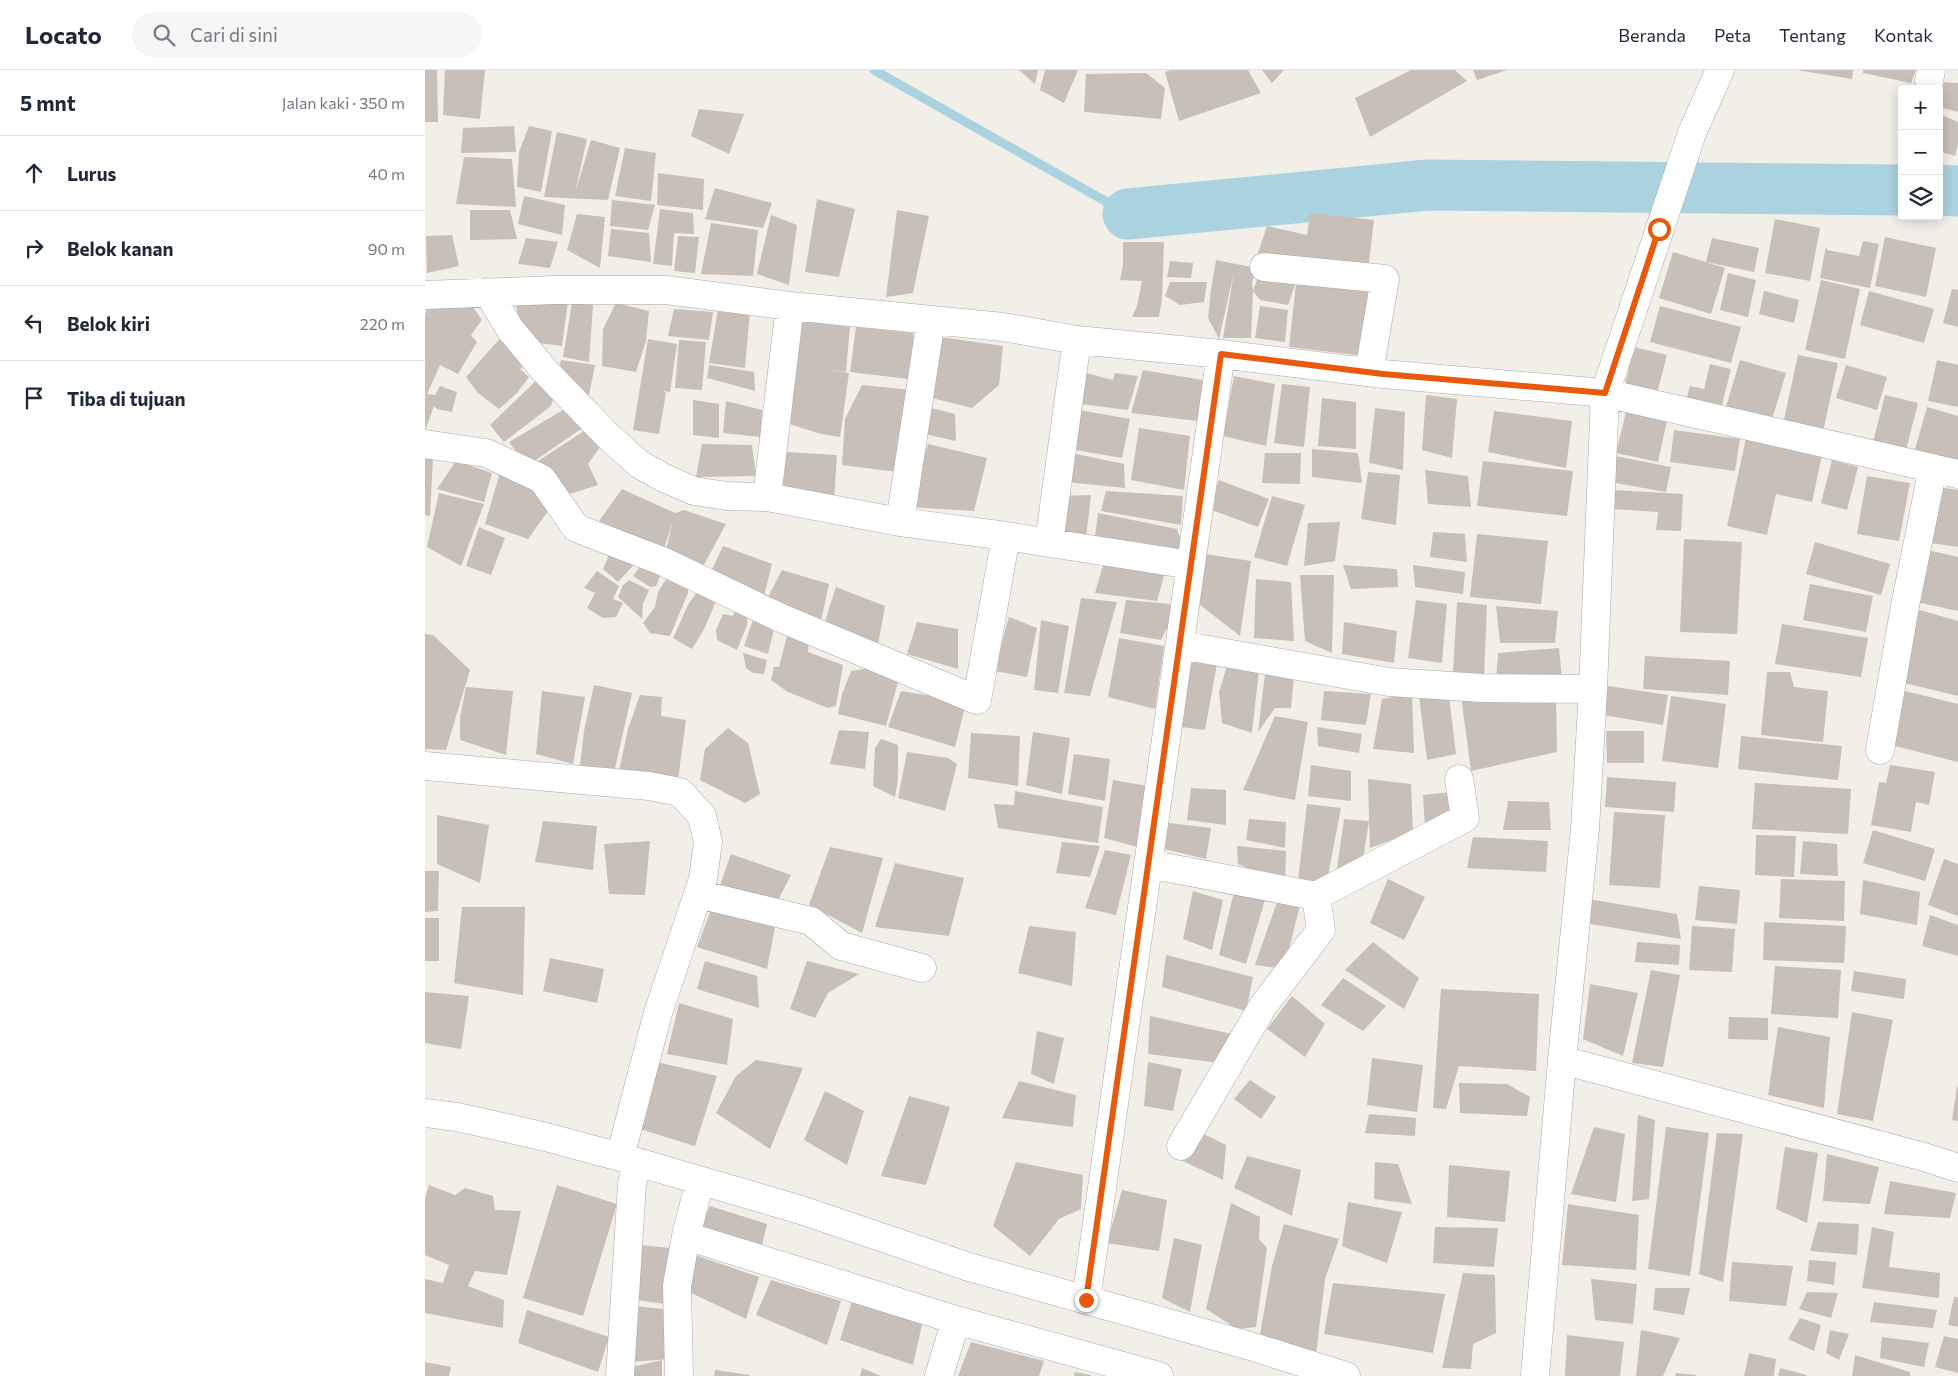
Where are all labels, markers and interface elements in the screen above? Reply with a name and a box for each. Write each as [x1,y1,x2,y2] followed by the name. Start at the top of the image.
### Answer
[132,12,482,57] search box
[25,20,102,49] text: Locato
[150,21,178,49] icon: search
[190,23,278,46] text: Cari di sini
[1618,24,1686,46] text: Beranda
[1714,24,1751,46] text: Peta
[1779,24,1846,46] text: Tentang
[1874,24,1933,46] text: Kontak
[1898,85,1943,220] map controls
[1898,85,1943,130] button: +
[20,90,76,115] text: 5 mnt
[282,93,405,112] text: Jalan kaki · 350 m
[1898,130,1943,175] button: −
[20,159,48,187] icon: ahead
[67,162,116,185] text: Lurus
[368,164,405,183] text: 40 m
[1898,175,1943,220] button: layers
[1648,218,1671,241] route start
[20,234,48,262] icon: right
[67,237,174,260] text: Belok kanan
[368,239,405,258] text: 90 m
[20,309,48,337] icon: left
[67,312,150,335] text: Belok kiri
[360,314,405,333] text: 220 m
[20,384,48,412] icon: arrive
[67,387,185,410] text: Tiba di tujuan
[1075,1289,1098,1312] route end

